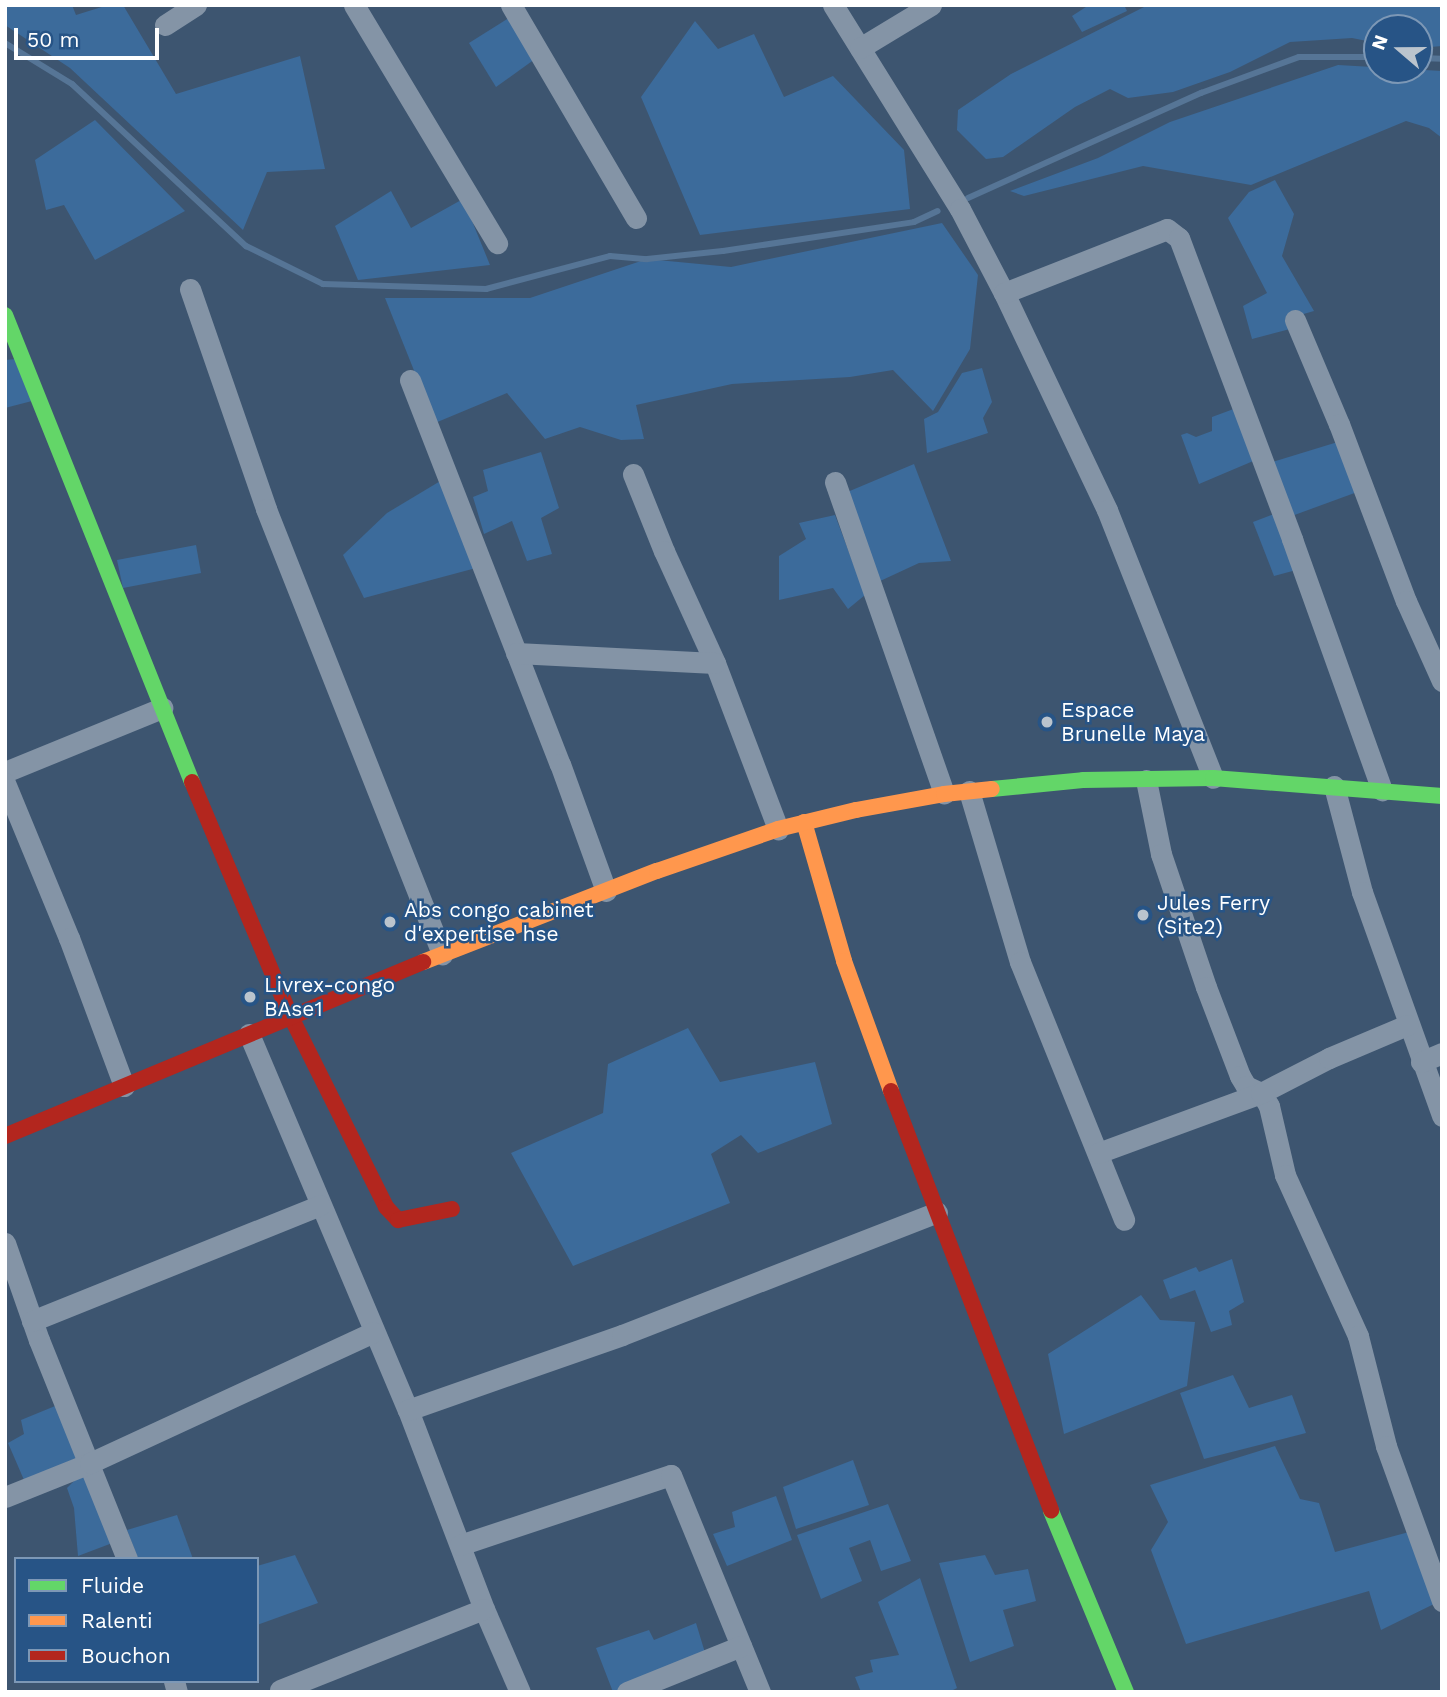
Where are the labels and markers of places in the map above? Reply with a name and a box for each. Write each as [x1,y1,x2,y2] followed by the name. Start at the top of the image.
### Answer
[1061,697,1205,747] place label: Espace Brunelle Maya
[1039,714,1055,730] marker: Espace Brunelle Maya
[1157,890,1270,940] place label: Jules Ferry (Site2)
[404,897,594,947] place label: Abs congo cabinet d'expertise hse
[1135,907,1151,923] marker: Jules Ferry (Site2)
[382,914,398,930] marker: Abs congo cabinet d'expertise hse
[264,972,395,1022] place label: Livrex-congo BAse1
[242,989,258,1005] marker: Livrex-congo BAse1

